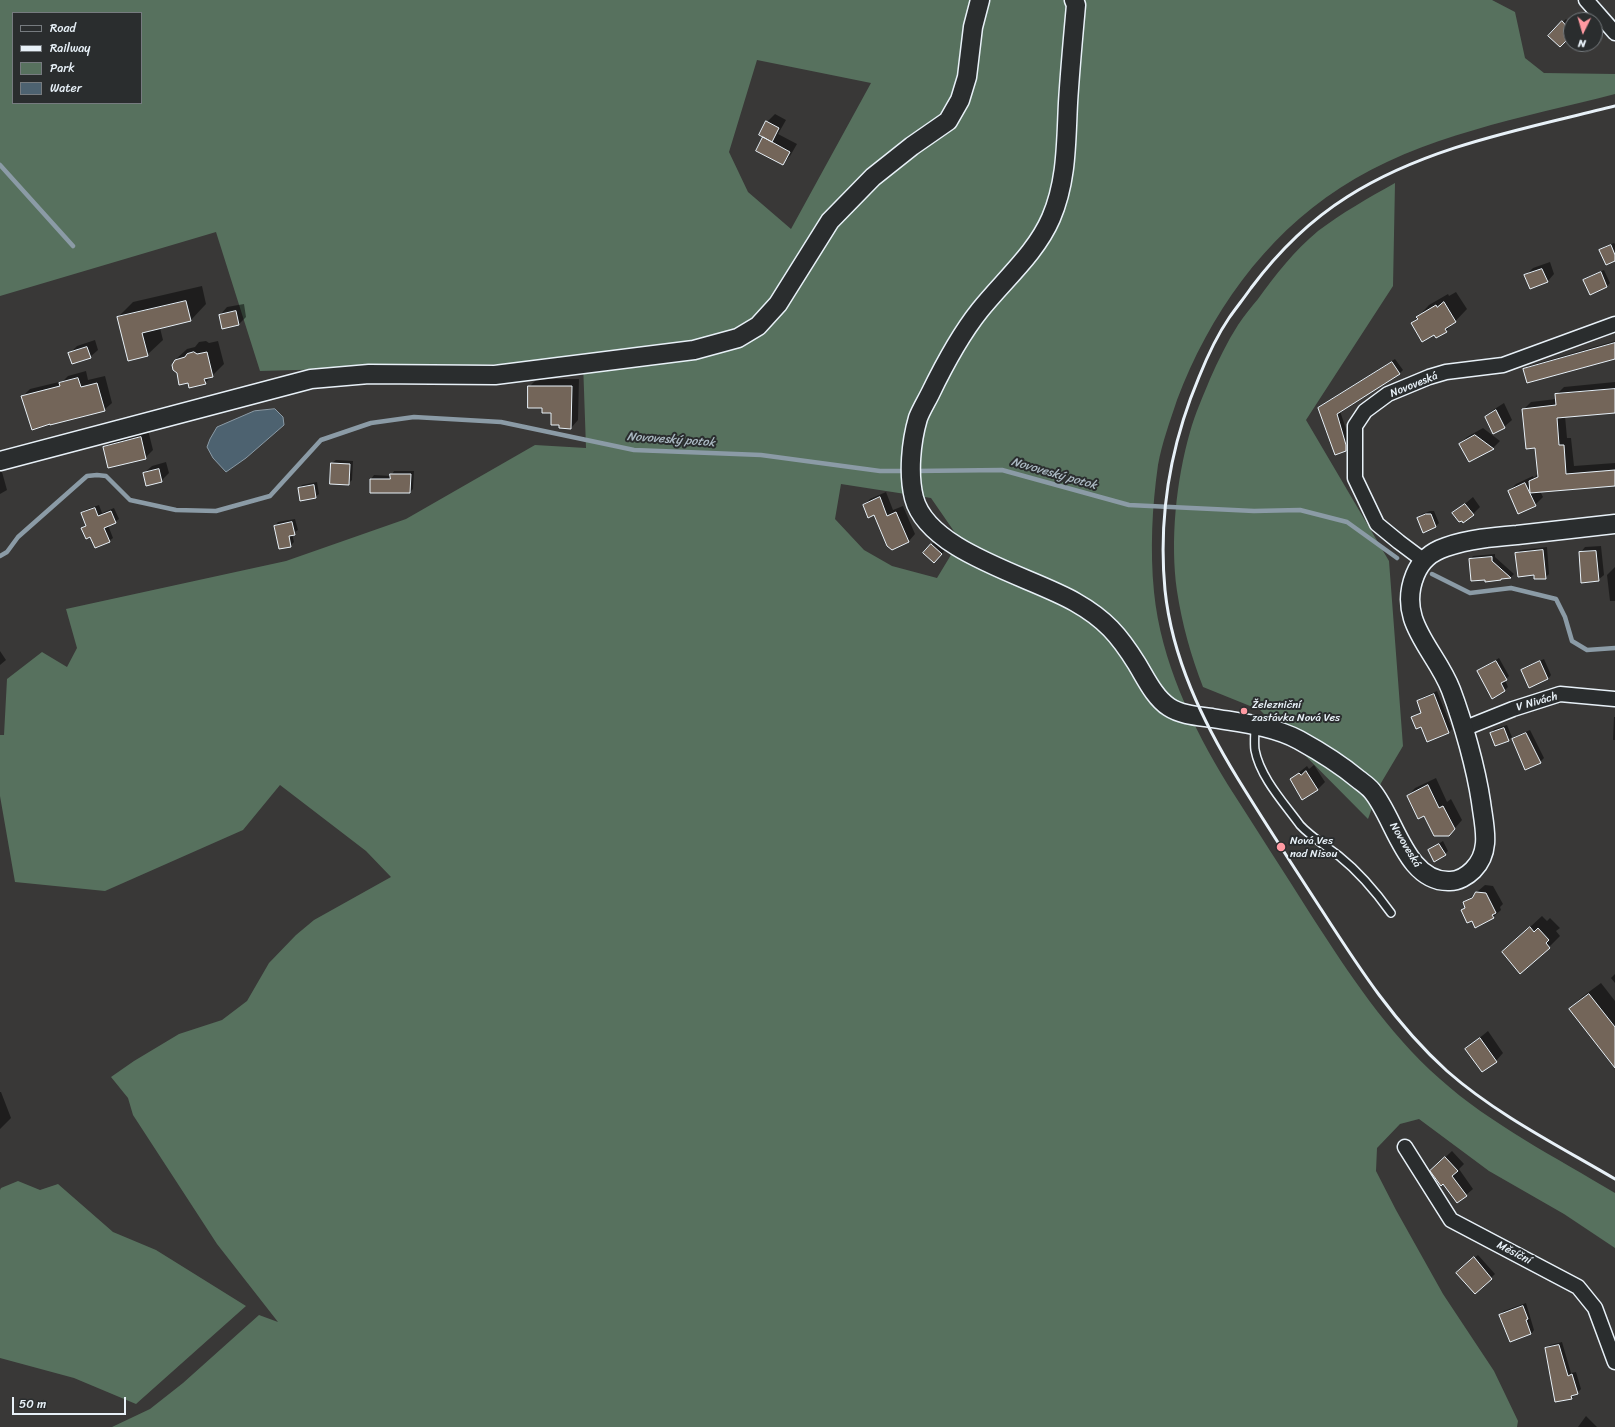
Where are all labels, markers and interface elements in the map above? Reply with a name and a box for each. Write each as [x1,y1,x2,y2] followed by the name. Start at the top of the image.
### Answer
[12,12,142,104] legend
[1563,12,1603,52] north arrow
[50,17,76,39] text: Road
[1577,34,1587,53] text: N
[50,37,91,59] text: Railway
[50,57,75,79] text: Park
[50,77,82,99] text: Water
[1388,369,1440,401] street label: Novoveská
[626,430,716,450] water label: Novoveský potok
[1010,455,1098,493] water label: Novoveský potok
[1515,690,1559,714] street label: V Nivách
[1252,698,1340,724] place label: Železniční zastávka Nová Ves
[1239,706,1249,716] marker: Železniční zastávka Nová Ves
[1386,820,1424,870] street label: Novoveská
[1290,834,1337,860] place label: Nová Ves nad Nisou
[1275,841,1287,853] marker: Nová Ves nad Nisou
[1494,1238,1534,1268] street label: Měsíční
[14,1389,128,1415] scale bar
[19,1393,46,1415] text: 50 m

